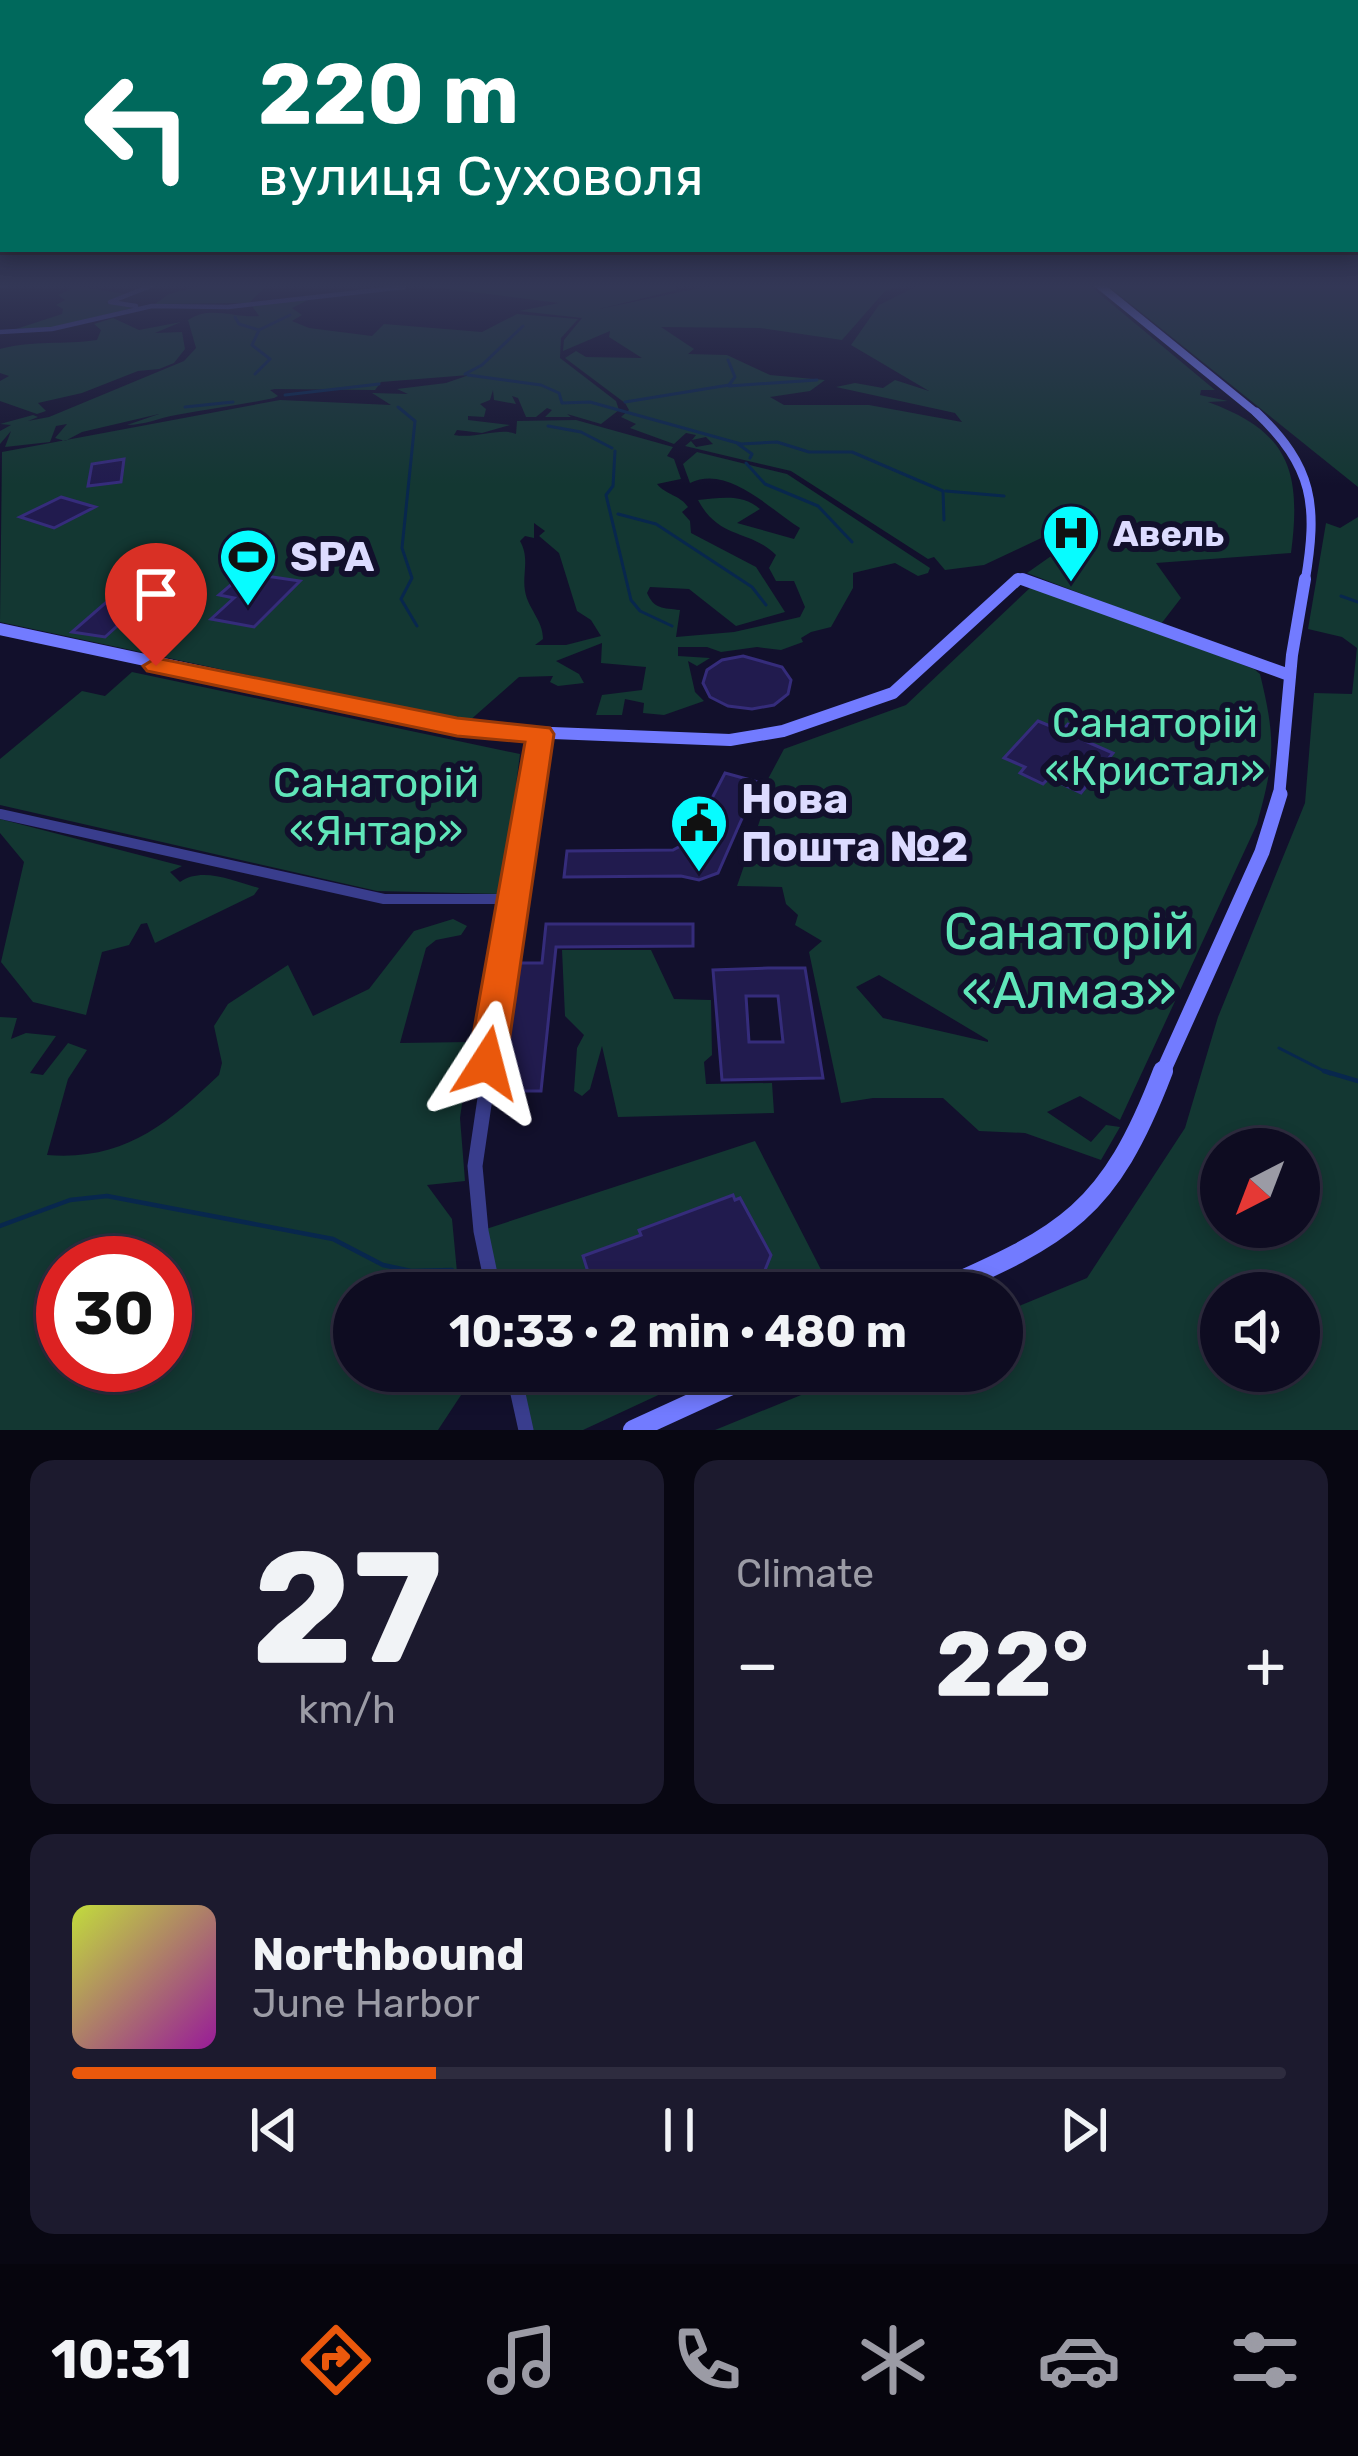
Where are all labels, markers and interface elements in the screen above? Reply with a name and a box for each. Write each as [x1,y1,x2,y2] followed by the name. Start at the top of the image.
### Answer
[258,44,519,144] text: 220 m
[60,48,216,204] icon: left
[258,145,704,209] text: вулиця Суховоля
[1040,502,1102,584] hospital icon: Авель
[1113,512,1224,555] place label: Авель
[217,526,279,608] sports icon: SPA
[290,532,374,582] place label: SPA
[105,543,207,666] pin
[123,561,189,627] icon: arrive
[1045,698,1265,796] park label: Санаторій «Кристал»
[273,758,479,856] park label: Санаторій «Янтар»
[741,774,968,872] place label: Нова Пошта №2
[668,792,730,874] public building icon: Нова Пошта №2
[944,901,1194,1021] park label: Санаторій «Алмаз»
[424,1000,550,1126] position arrow
[1200,1128,1320,1248] north arrow
[1200,1128,1320,1392] map controls
[36,1236,192,1392] speed limit sign: 30
[1200,1272,1320,1392] button: sound
[449,1305,907,1358] text: 10:33 · 2 min · 480 m
[252,1516,442,1701] text: 27
[736,1551,874,1597] text: Climate
[935,1611,1089,1718] text: 22°
[736,1625,779,1704] text: −
[1245,1625,1286,1704] text: +
[298,1687,396,1733] text: km/h
[252,1928,525,1981] text: Northbound
[252,1981,480,2027] text: June Harbor
[241,2097,307,2163] icon: previous
[646,2097,712,2163] icon: pause
[1051,2097,1117,2163] icon: next
[294,2318,378,2402] icon: directions
[480,2318,564,2402] icon: music
[665,2318,749,2402] icon: phone
[851,2318,935,2402] icon: climate
[1037,2318,1121,2402] icon: car
[1223,2318,1307,2402] icon: filters
[51,2328,192,2392] text: 10:31

